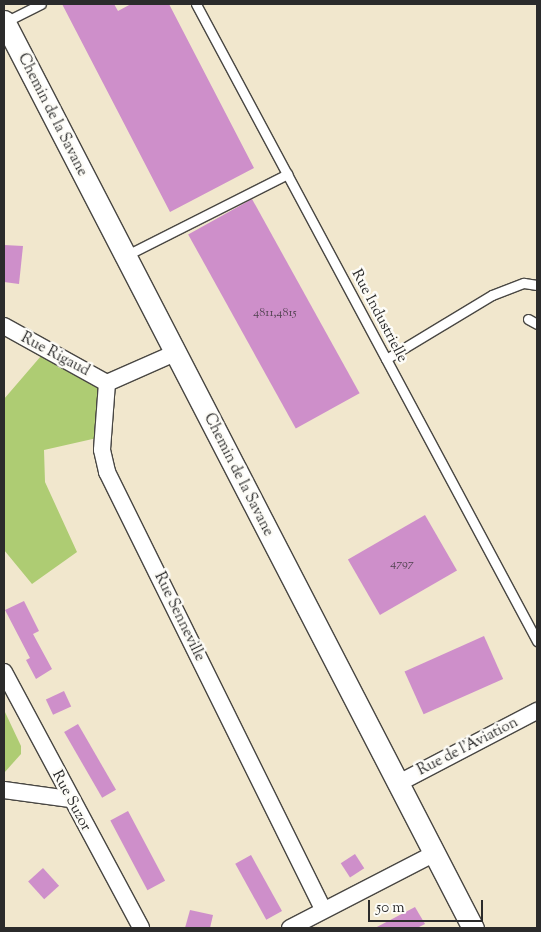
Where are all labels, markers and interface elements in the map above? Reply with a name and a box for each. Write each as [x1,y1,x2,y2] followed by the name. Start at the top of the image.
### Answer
[13,51,91,179] street label: Chemin de la Savane
[347,266,411,366] street label: Rue Industrielle
[253,307,297,321] house number: 4811,4815
[18,329,92,381] street label: Rue Rigaud
[199,411,277,539] street label: Chemin de la Savane
[390,558,414,572] house number: 4797
[150,570,208,664] street label: Rue Senneville
[415,714,521,780] street label: Rue de l'Aviation
[48,768,94,834] street label: Rue Suzor
[371,890,486,922] scale bar
[376,898,405,919] text: 50 m

